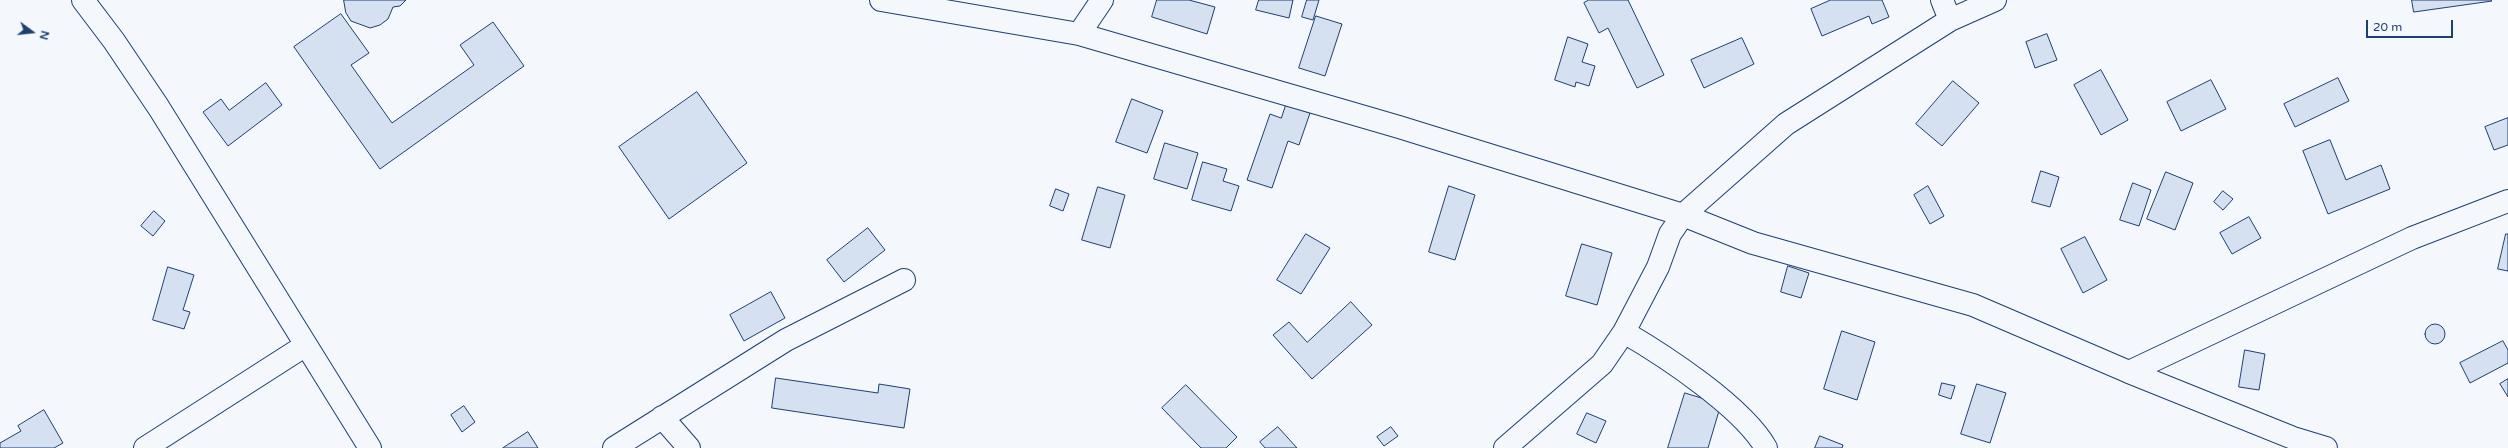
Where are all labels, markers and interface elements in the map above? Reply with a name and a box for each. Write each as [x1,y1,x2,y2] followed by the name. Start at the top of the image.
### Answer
[12,12,52,52] north arrow
[2368,12,2455,38] scale bar
[2373,20,2402,34] text: 20 m
[37,29,51,41] text: N

